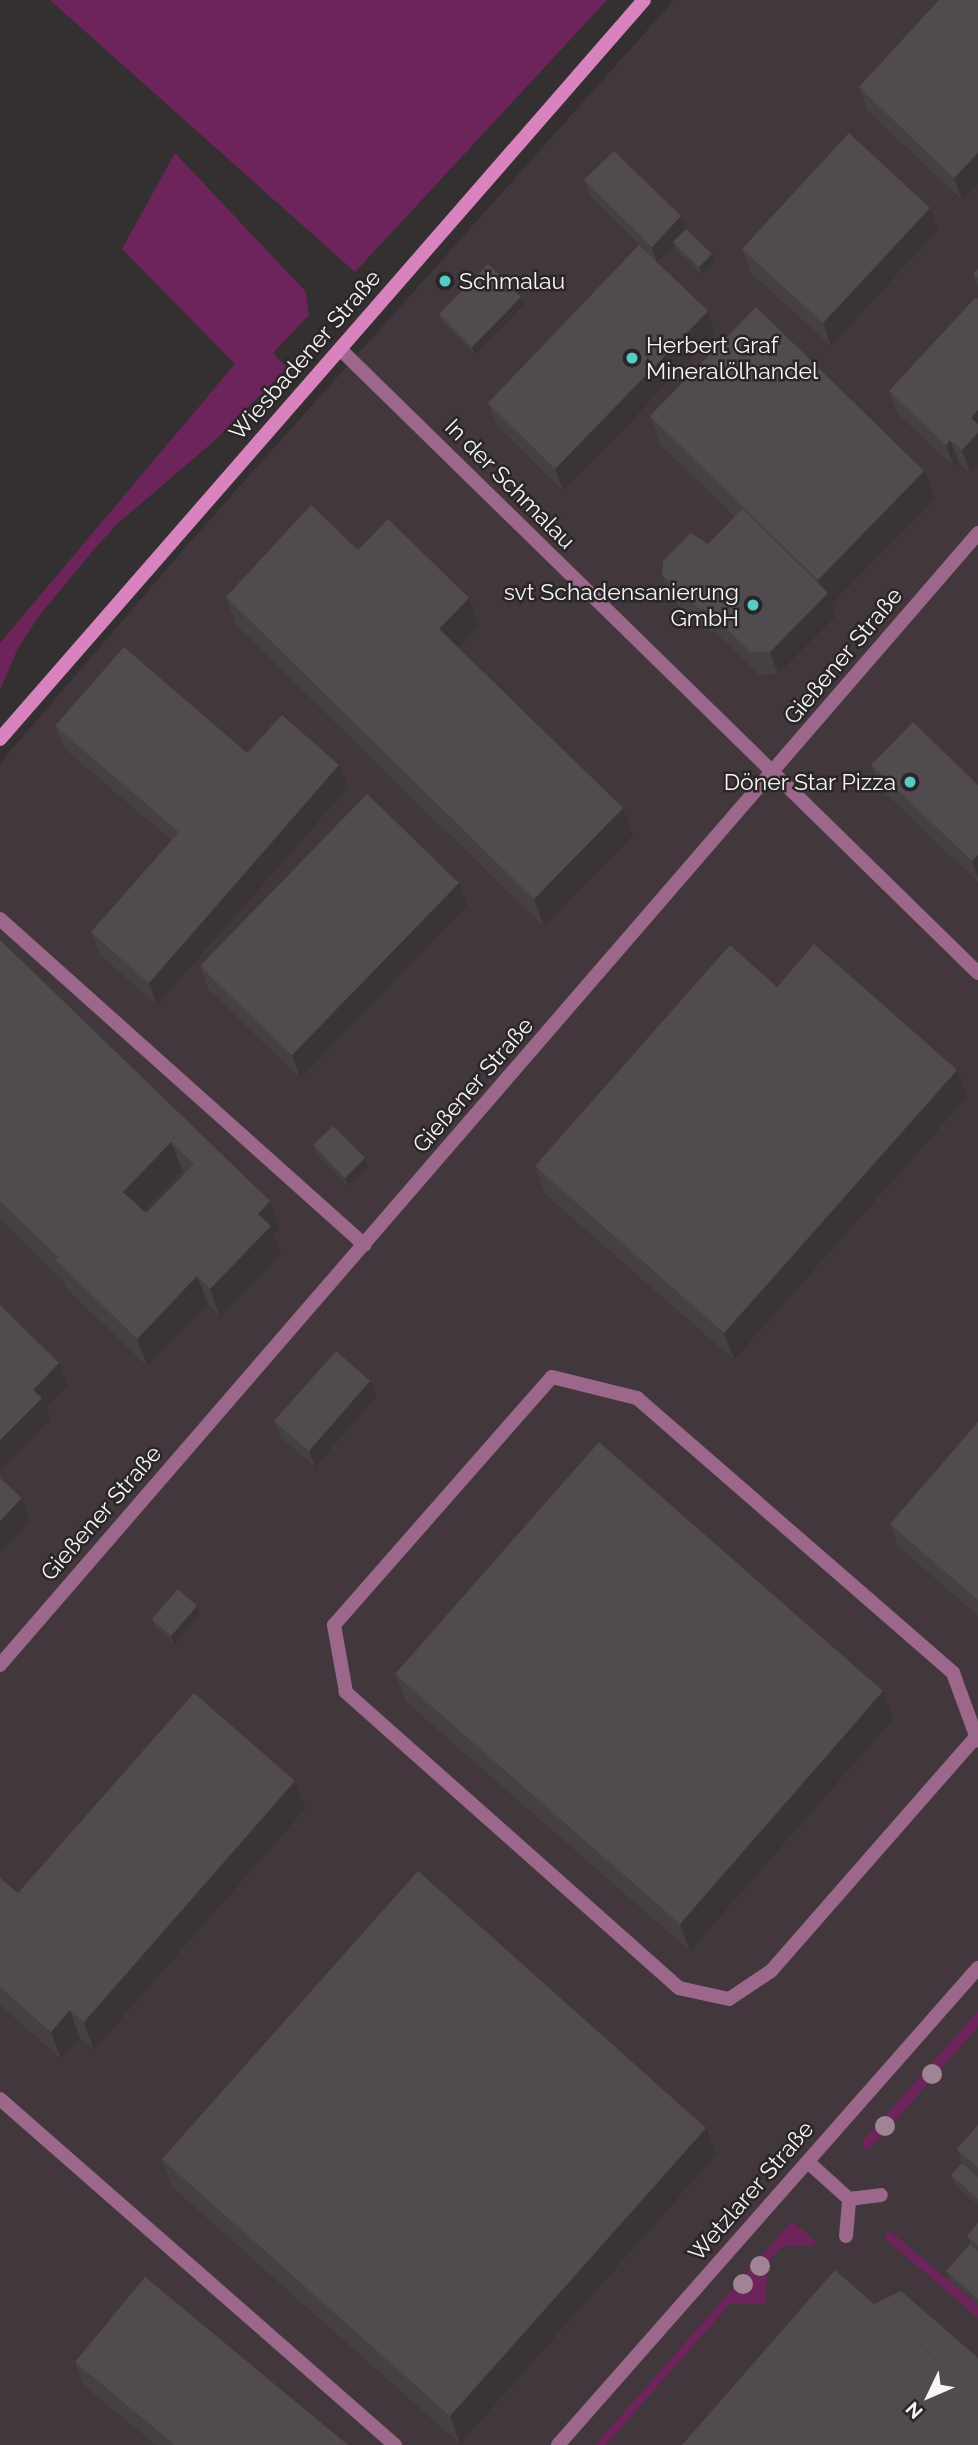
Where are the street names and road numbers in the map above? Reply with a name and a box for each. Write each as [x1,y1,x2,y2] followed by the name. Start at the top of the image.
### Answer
[223,264,387,446] street label: Wiesbadener Straße
[439,413,581,555] street label: In der Schmalau
[778,582,908,730] street label: Gießener Straße
[407,1012,539,1158] street label: Gießener Straße
[35,1440,167,1586] street label: Gießener Straße
[683,2115,819,2267] street label: Wetzlarer Straße

